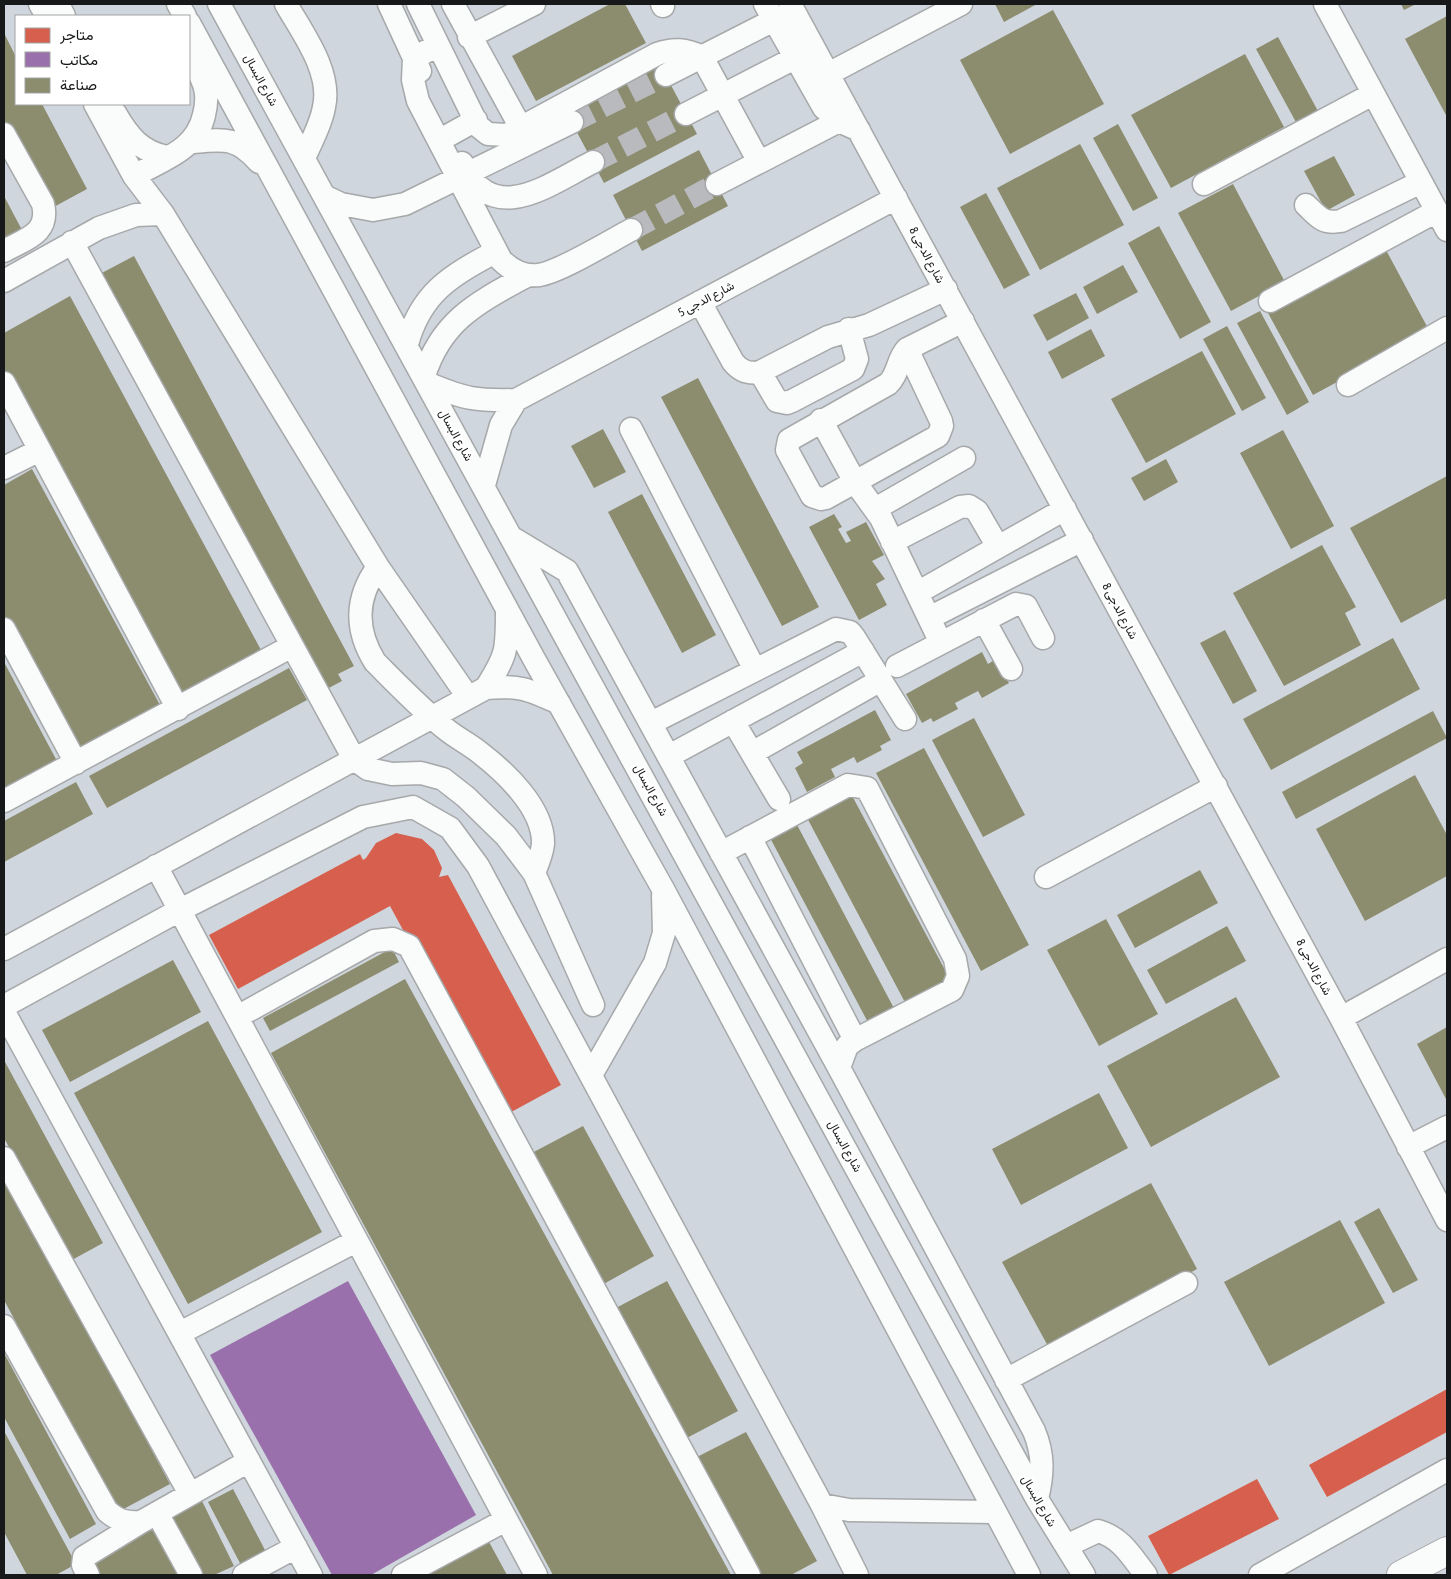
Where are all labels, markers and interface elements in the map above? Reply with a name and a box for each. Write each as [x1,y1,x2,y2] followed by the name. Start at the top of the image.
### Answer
[15,15,190,105] legend
[59,26,94,44] text: متاجر
[60,51,98,69] text: مكاتب
[239,52,281,109] street label: شارع البسال
[60,76,97,93] text: صناعة
[905,225,948,286] street label: شارع الدجى 8
[676,278,737,321] street label: شارع الدجى 5
[434,407,476,464] street label: شارع البسال
[1098,581,1141,642] street label: شارع الدجى 8
[629,762,671,819] street label: شارع البسال
[1292,937,1335,998] street label: شارع الدجى 8
[823,1118,865,1175] street label: شارع البسال
[1017,1473,1059,1530] street label: شارع البسال

